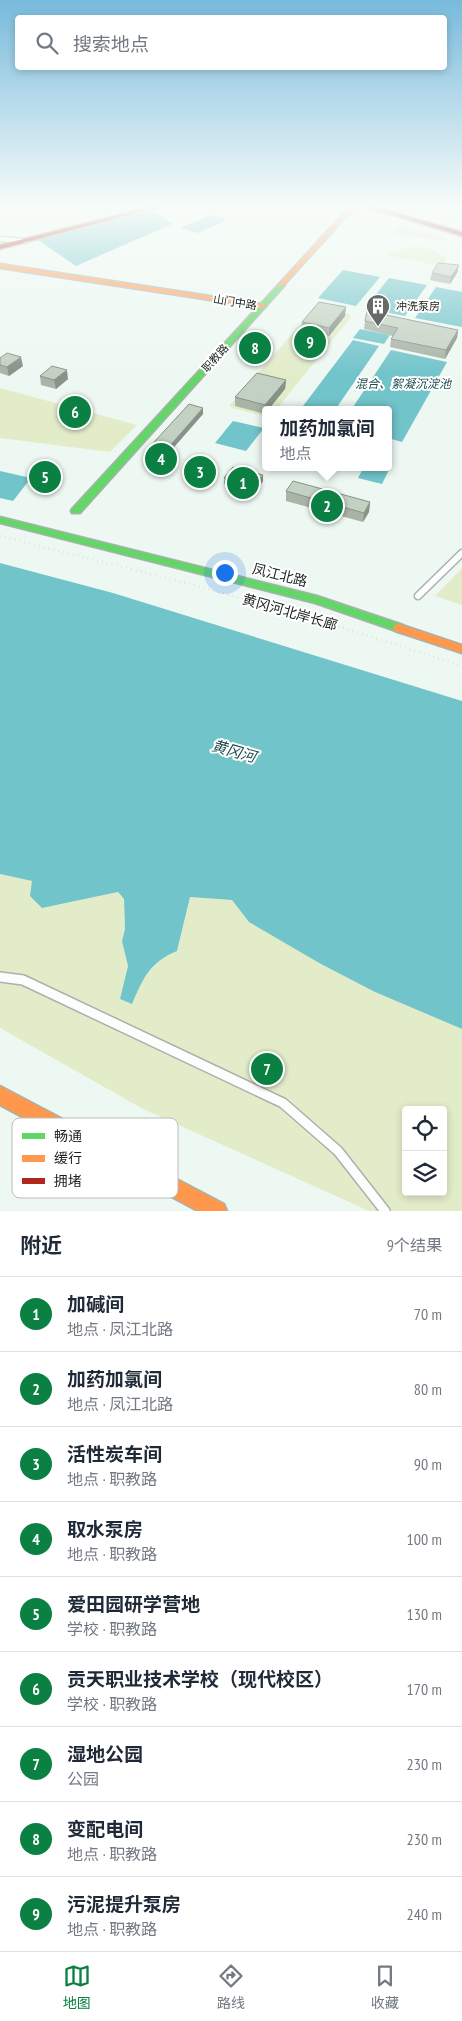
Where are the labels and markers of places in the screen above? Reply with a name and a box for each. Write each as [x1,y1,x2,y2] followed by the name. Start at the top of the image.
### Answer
[365,293,391,327] building icon: 冲洗泵房
[396,299,440,313] place label: 冲洗泵房
[294,323,326,361] pin: 9
[239,329,271,367] pin: 8
[59,393,91,431] pin: 6
[145,440,177,478] pin: 4
[184,453,216,491] pin: 3
[29,458,61,496] pin: 5
[227,464,259,502] pin: 1
[311,487,343,525] pin: 2
[251,1050,283,1088] pin: 7

